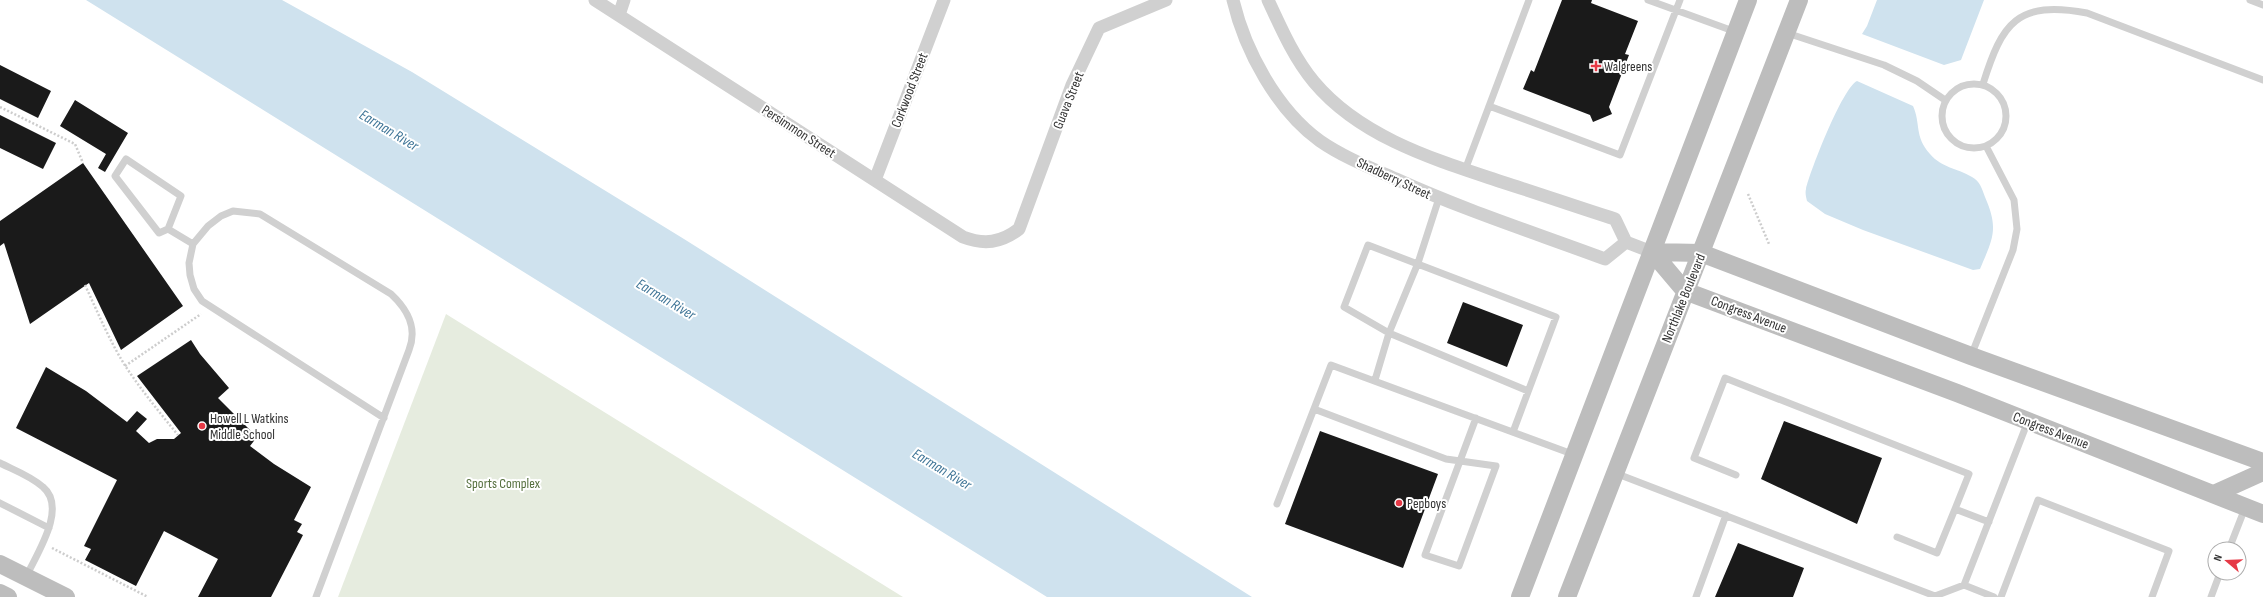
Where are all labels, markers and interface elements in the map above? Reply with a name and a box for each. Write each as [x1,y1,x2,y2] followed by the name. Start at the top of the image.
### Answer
[887,50,932,130] street label: Corkwood Street
[1604,58,1652,75] place label: Walgreens
[1591,61,1601,71] marker: Walgreens
[1049,69,1088,131] street label: Guava Street
[759,101,839,162] street label: Persimmon Street
[356,105,422,156] water label: Earman River
[1354,154,1434,203] street label: Shadberry Street
[1658,251,1709,345] street label: Northlake Boulevard
[633,274,699,325] water label: Earman River
[1709,292,1789,337] street label: Congress Avenue
[2011,408,2091,453] street label: Congress Avenue
[210,410,289,443] place label: Howell L Watkins Middle School
[197,421,207,431] marker: Howell L Watkins Middle School
[909,444,975,495] water label: Earman River
[466,475,541,492] park label: Sports Complex
[1407,495,1446,512] place label: Pepboys
[1394,498,1404,508] marker: Pepboys
[2207,541,2247,581] north arrow
[2211,553,2225,563] text: N

